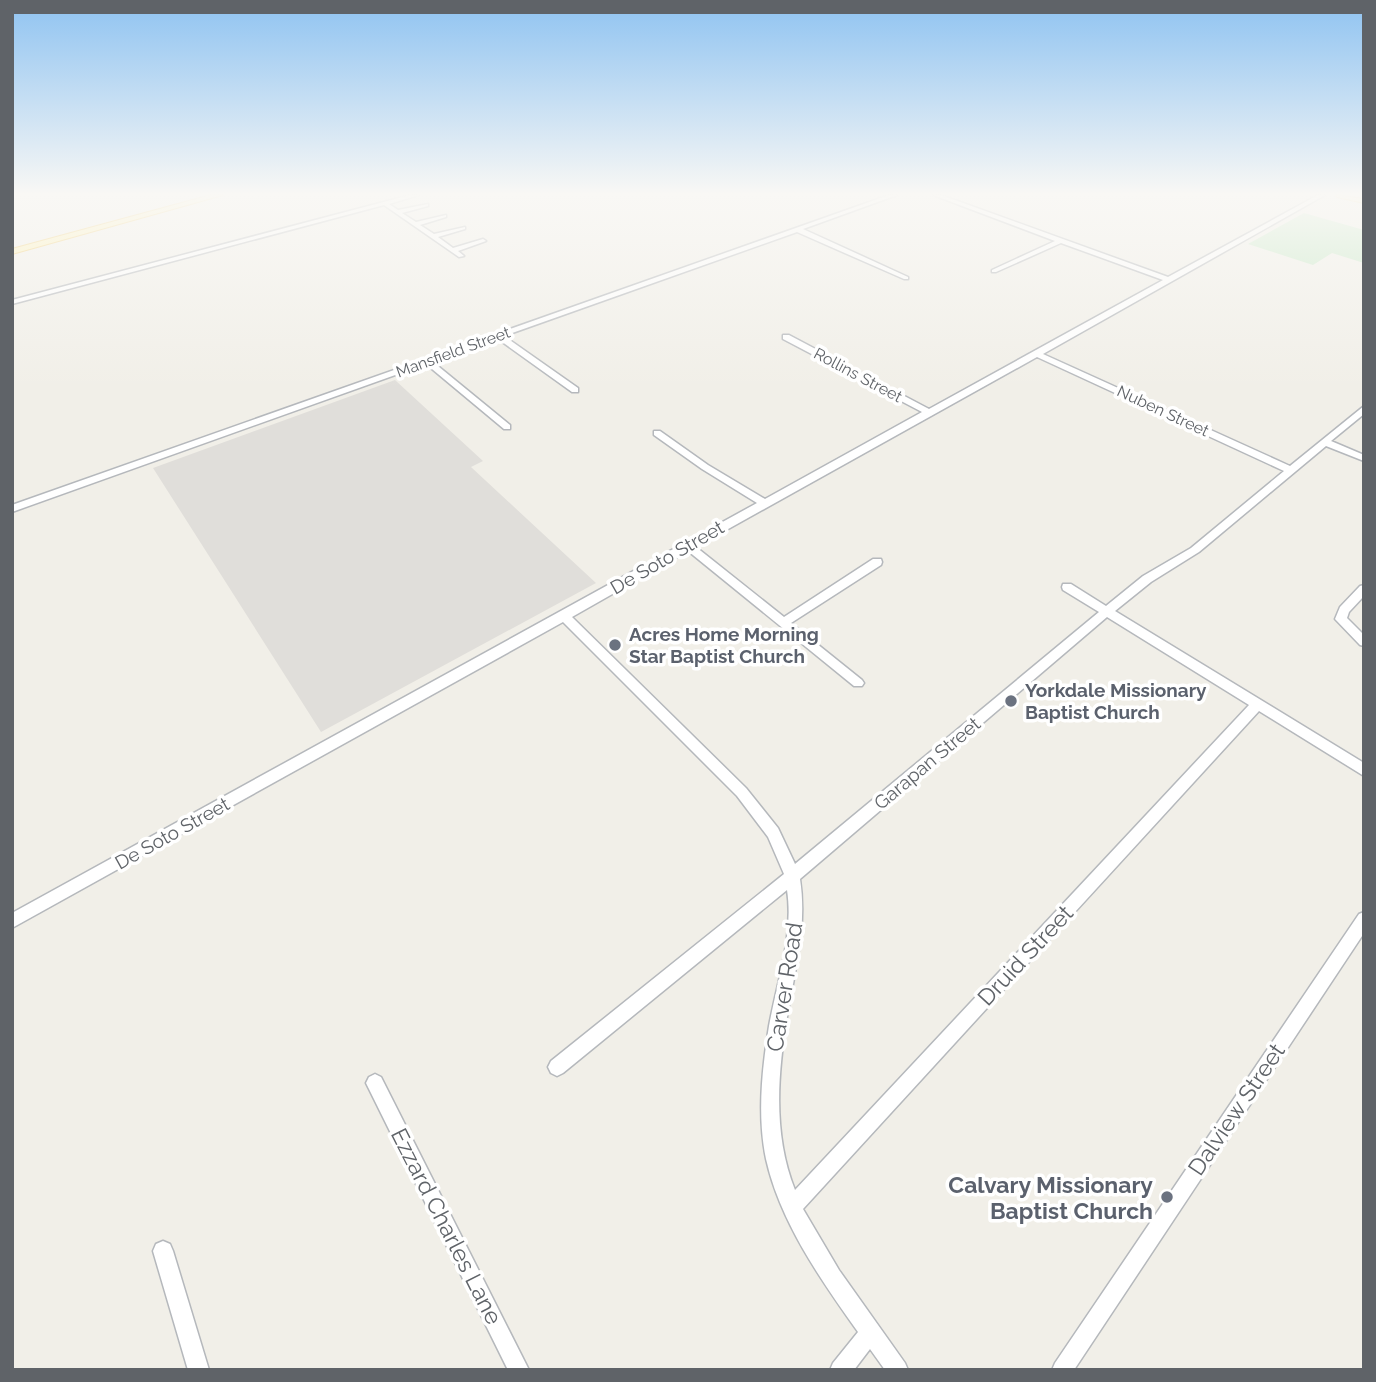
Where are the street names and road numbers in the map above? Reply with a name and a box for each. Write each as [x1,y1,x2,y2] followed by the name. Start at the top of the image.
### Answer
[393,322,513,381] street label: Mansfield Street
[811,344,906,407] street label: Rollins Street
[1114,381,1212,441] street label: Nuben Street
[606,515,728,598] street label: De Soto Street
[870,712,985,814] street label: Garapan Street
[111,792,234,873] street label: De Soto Street
[972,899,1078,1011] street label: Druid Street
[760,921,808,1053] street label: Carver Road
[1182,1038,1290,1180] street label: Dalview Street
[386,1123,508,1329] street label: Ezzard Charles Lane

